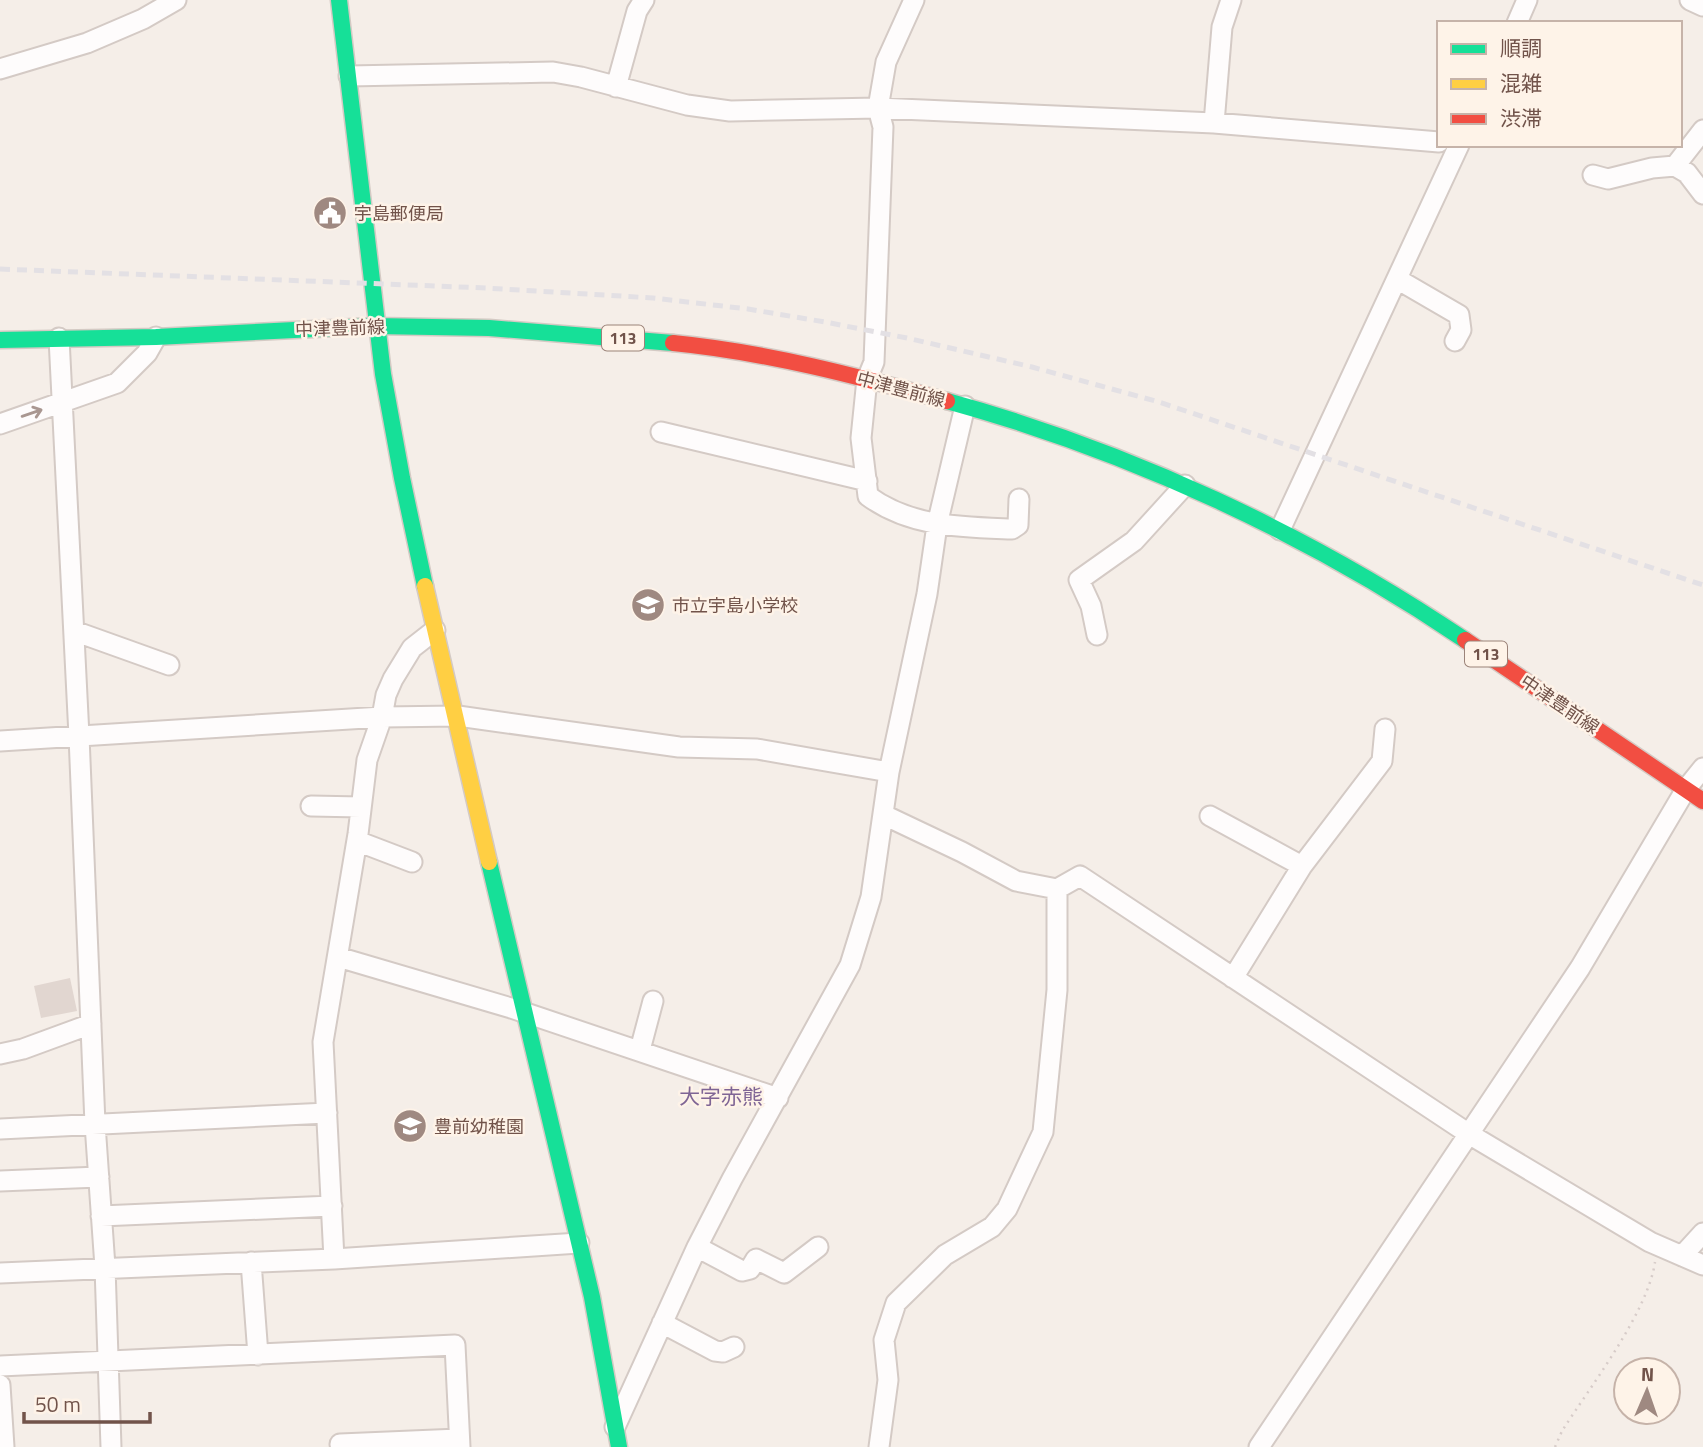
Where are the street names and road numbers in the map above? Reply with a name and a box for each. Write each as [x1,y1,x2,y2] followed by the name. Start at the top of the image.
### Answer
[295,313,385,343] street label: 中津豊前線
[602,326,644,350] road number: 113
[854,364,948,414] street label: 中津豊前線
[1465,642,1507,666] road number: 113
[1515,668,1605,740] street label: 中津豊前線

